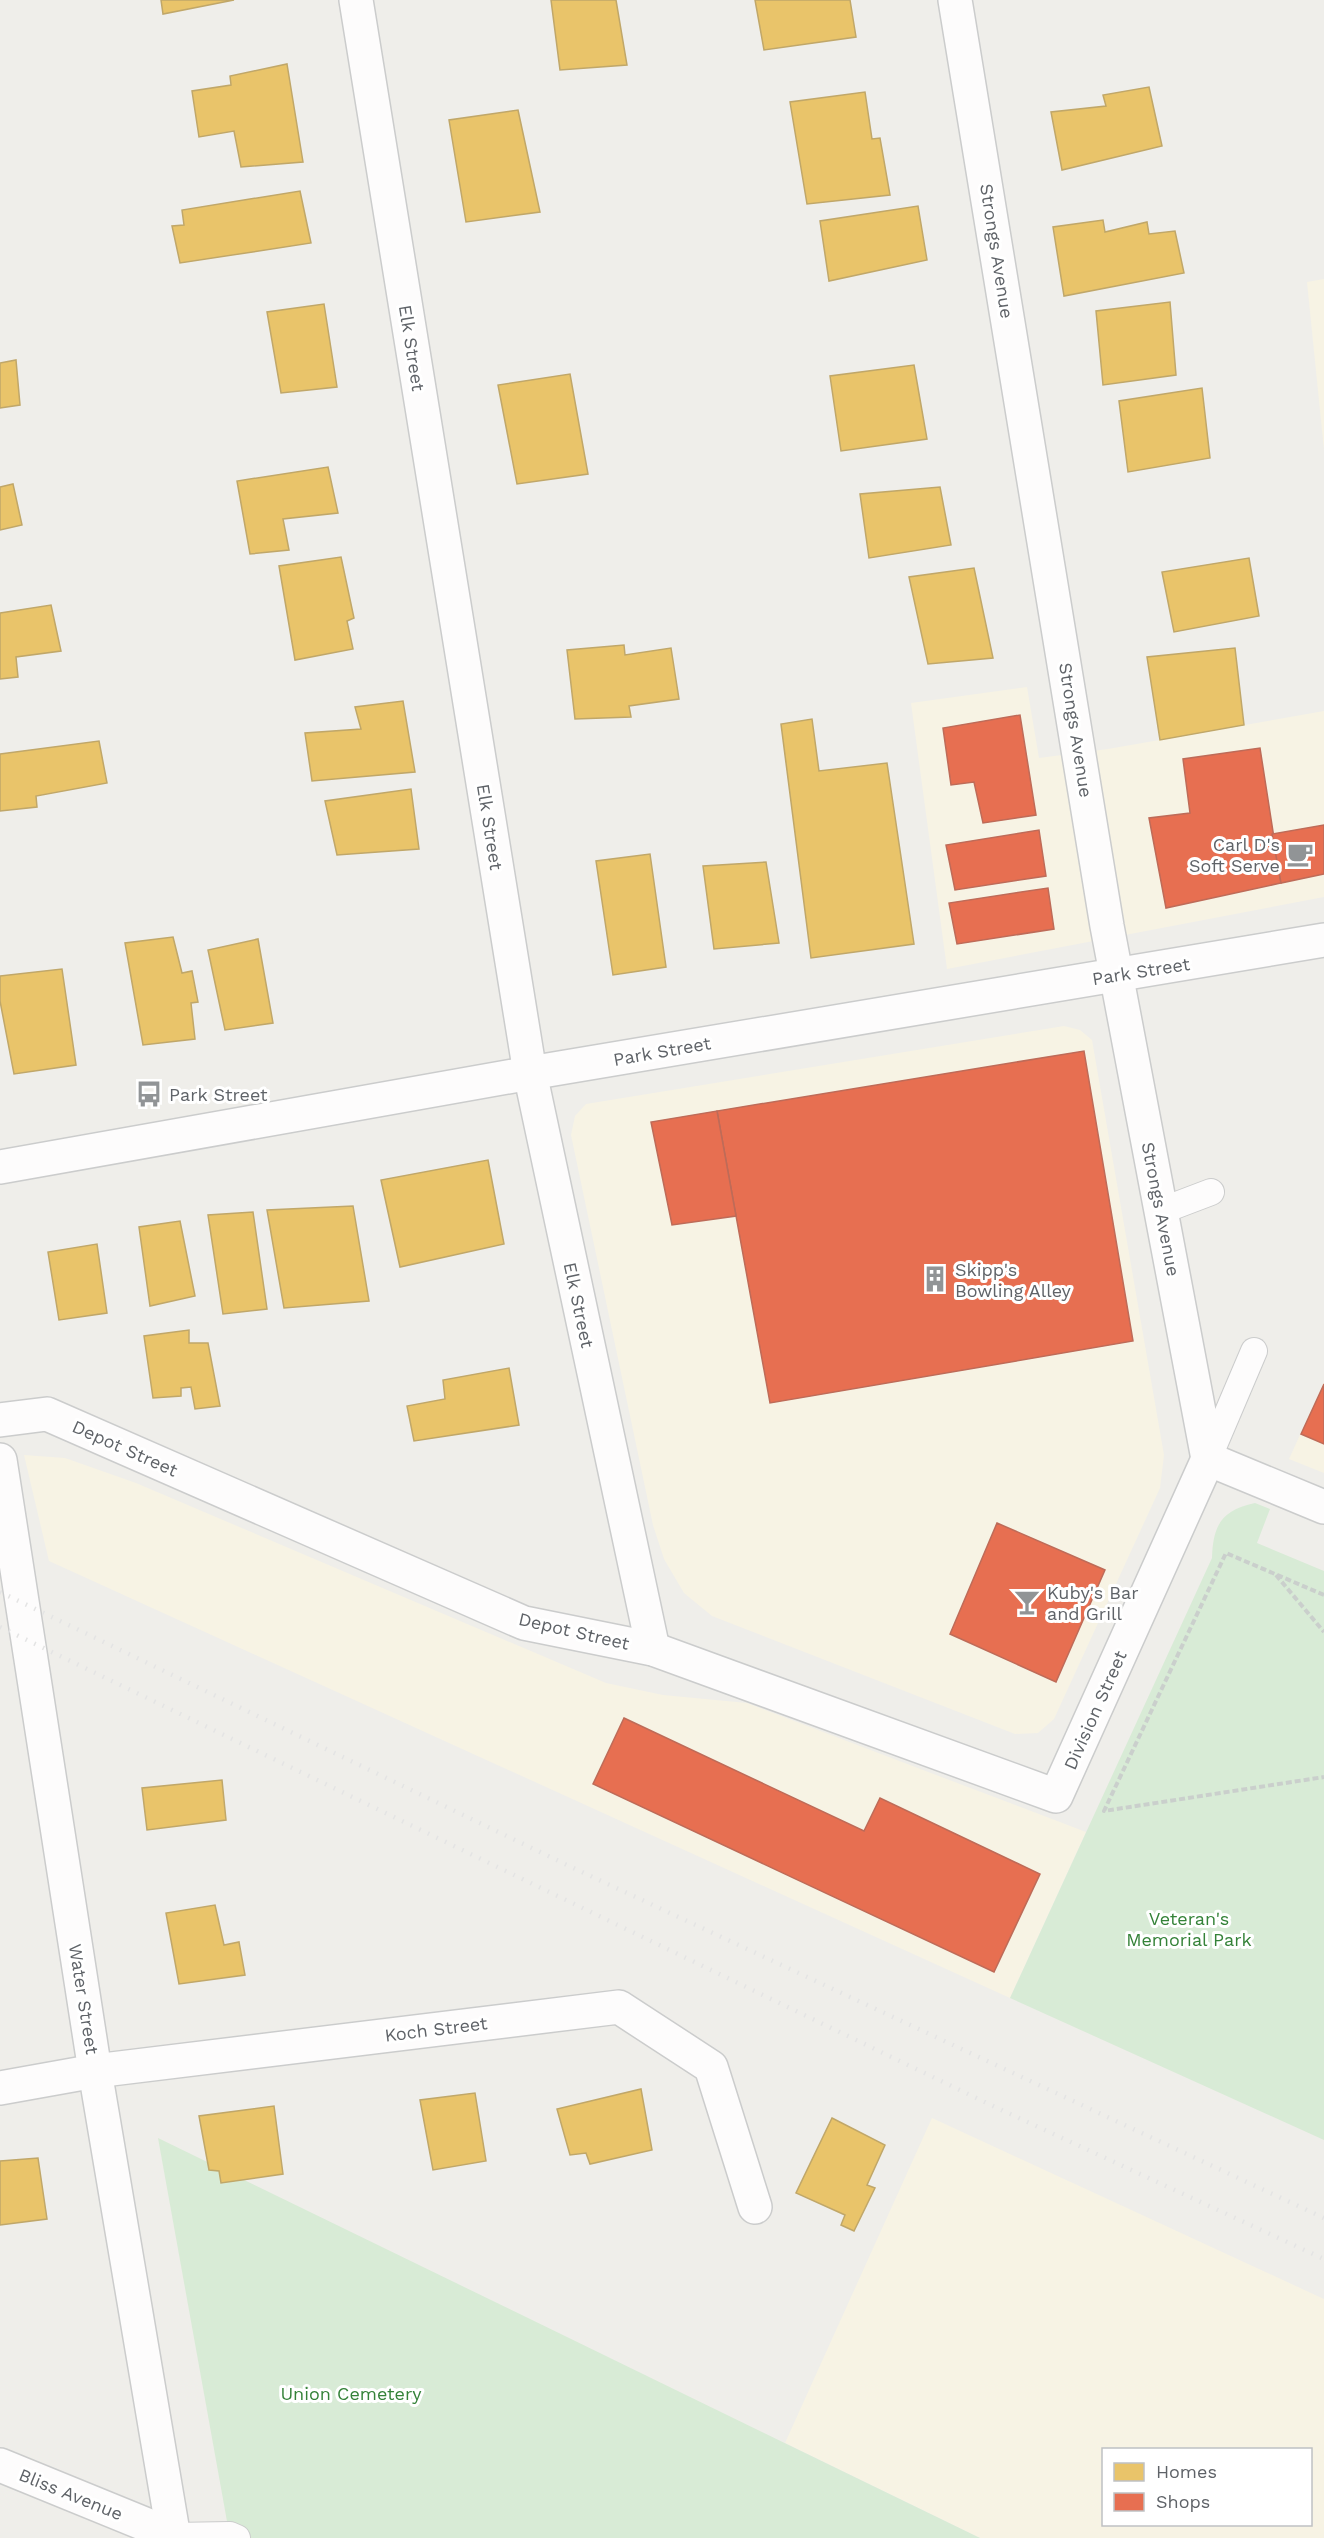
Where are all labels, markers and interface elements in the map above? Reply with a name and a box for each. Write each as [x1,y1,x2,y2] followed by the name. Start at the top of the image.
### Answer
[976,182,1018,320] street label: Strongs Avenue
[395,303,429,393] street label: Elk Street
[1055,661,1097,799] street label: Strongs Avenue
[473,782,507,872] street label: Elk Street
[1189,834,1280,876] place label: Carl D's Soft Serve
[1285,839,1315,869] cafe icon: Carl D's Soft Serve
[1091,953,1192,989] street label: Park Street
[612,1032,713,1070] street label: Park Street
[134,1079,164,1109] bus stop icon: Park Street
[169,1084,268,1105] place label: Park Street
[1138,1140,1184,1278] street label: Strongs Avenue
[955,1259,1072,1301] place label: Skipp's Bowling Alley
[560,1260,598,1350] street label: Elk Street
[920,1264,950,1294] building icon: Skipp's Bowling Alley
[69,1415,181,1481] street label: Depot Street
[1047,1582,1139,1624] place label: Kuby's Bar and Grill
[1012,1587,1042,1617] bar icon: Kuby's Bar and Grill
[517,1608,632,1654] street label: Depot Street
[1059,1647,1131,1773] street label: Division Street
[1126,1908,1252,1950] park label: Veteran's Memorial Park
[65,1942,103,2056] street label: Water Street
[383,2012,489,2046] street label: Koch Street
[280,2383,422,2404] park label: Union Cemetery
[1102,2448,1312,2526] legend
[1156,2461,1217,2482] text: Homes
[16,2464,126,2524] street label: Bliss Avenue
[1156,2491,1210,2512] text: Shops

